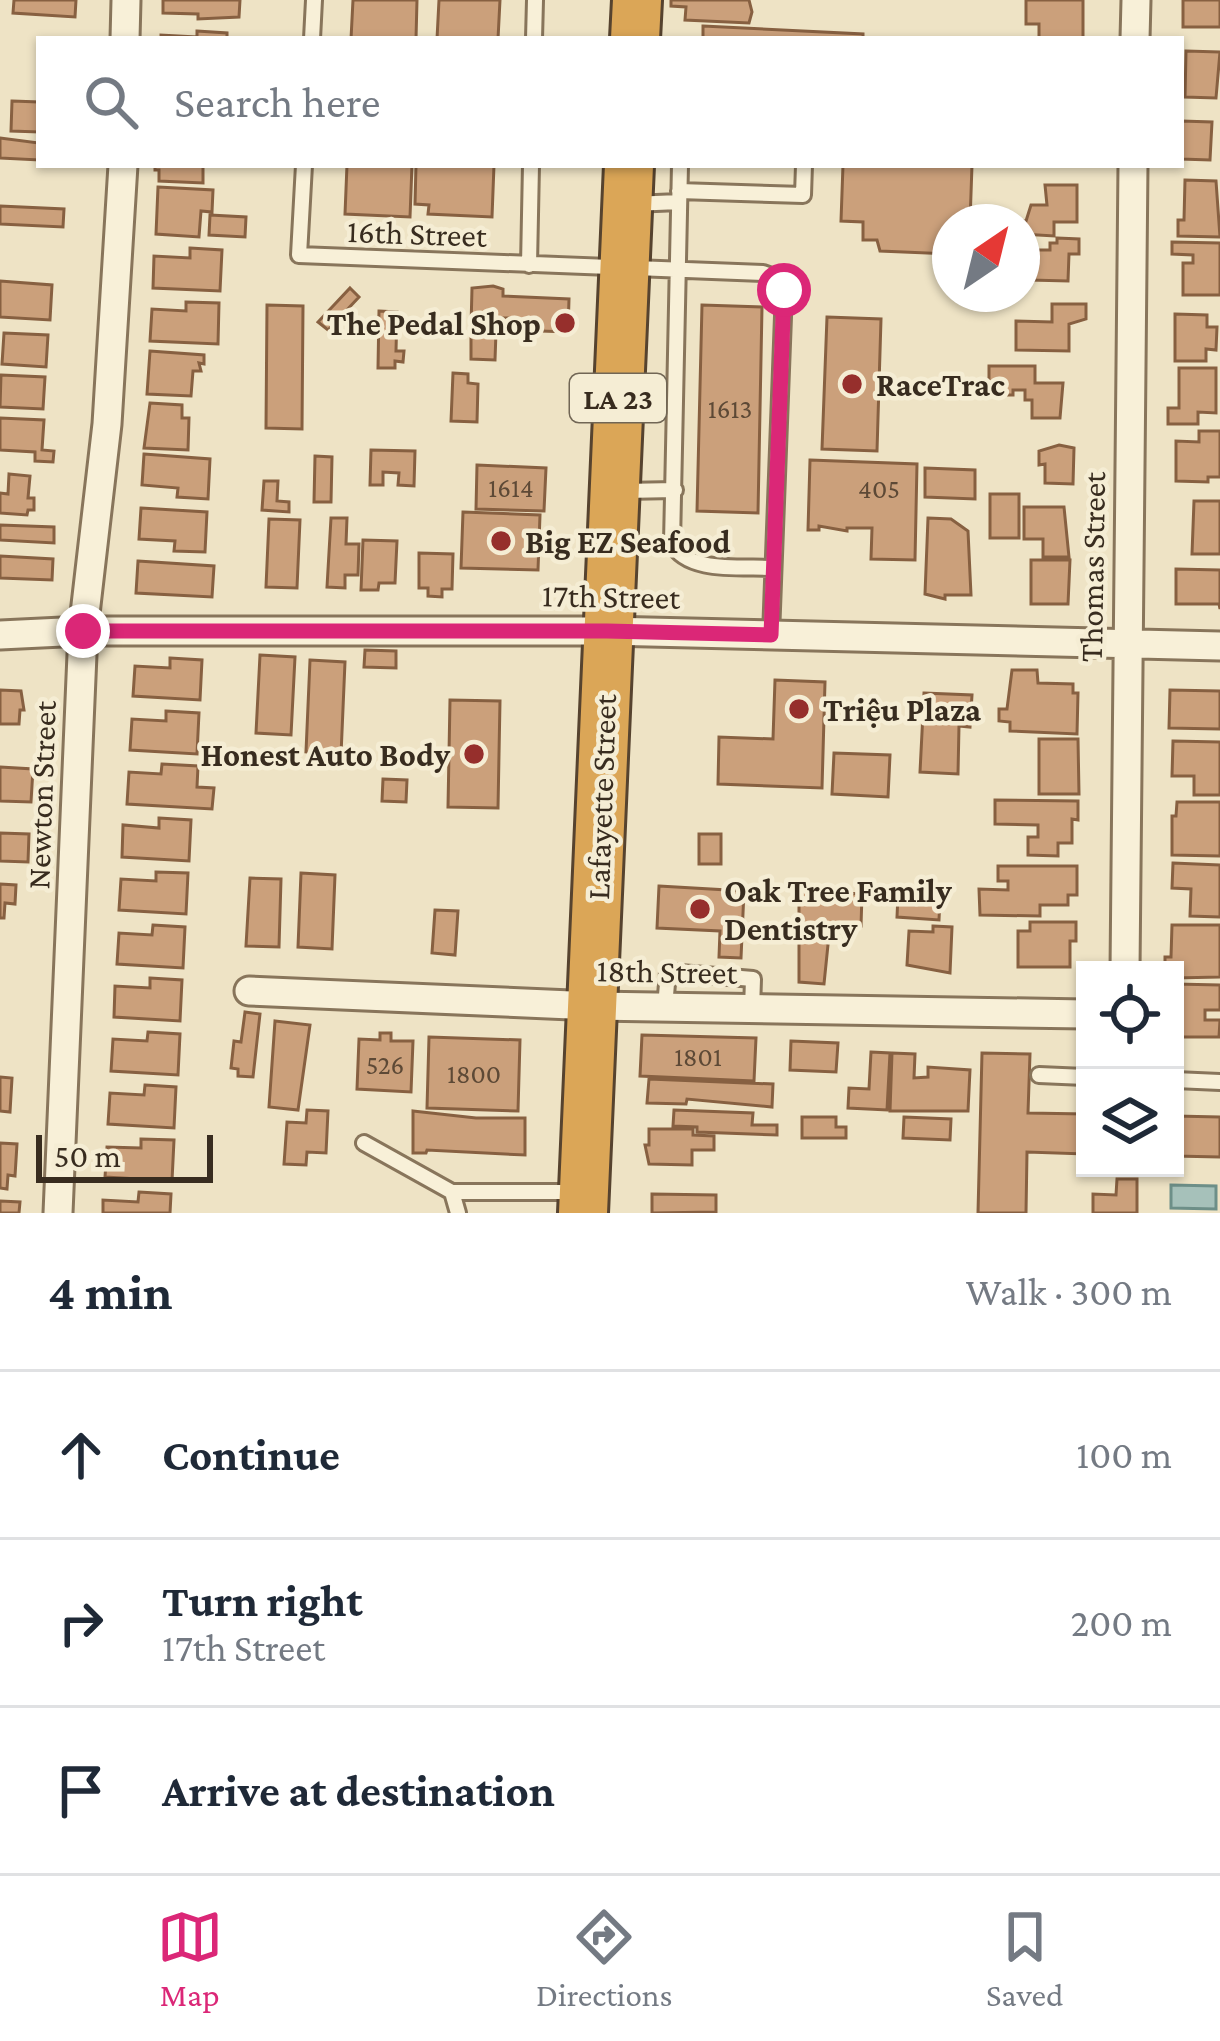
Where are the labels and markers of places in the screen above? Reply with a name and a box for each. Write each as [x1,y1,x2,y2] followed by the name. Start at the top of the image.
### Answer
[327,305,541,342] place label: The Pedal Shop
[552,310,578,336] marker: The Pedal Shop
[876,366,1005,403] place label: RaceTrac
[839,371,865,397] marker: RaceTrac
[525,523,731,560] place label: Big EZ Seafood
[488,528,514,554] marker: Big EZ Seafood
[823,691,981,728] place label: Triệu Plaza
[786,696,812,722] marker: Triệu Plaza
[200,736,451,773] place label: Honest Auto Body
[461,741,487,767] marker: Honest Auto Body
[724,872,953,947] place label: Oak Tree Family Dentistry
[687,896,713,922] marker: Oak Tree Family Dentistry

